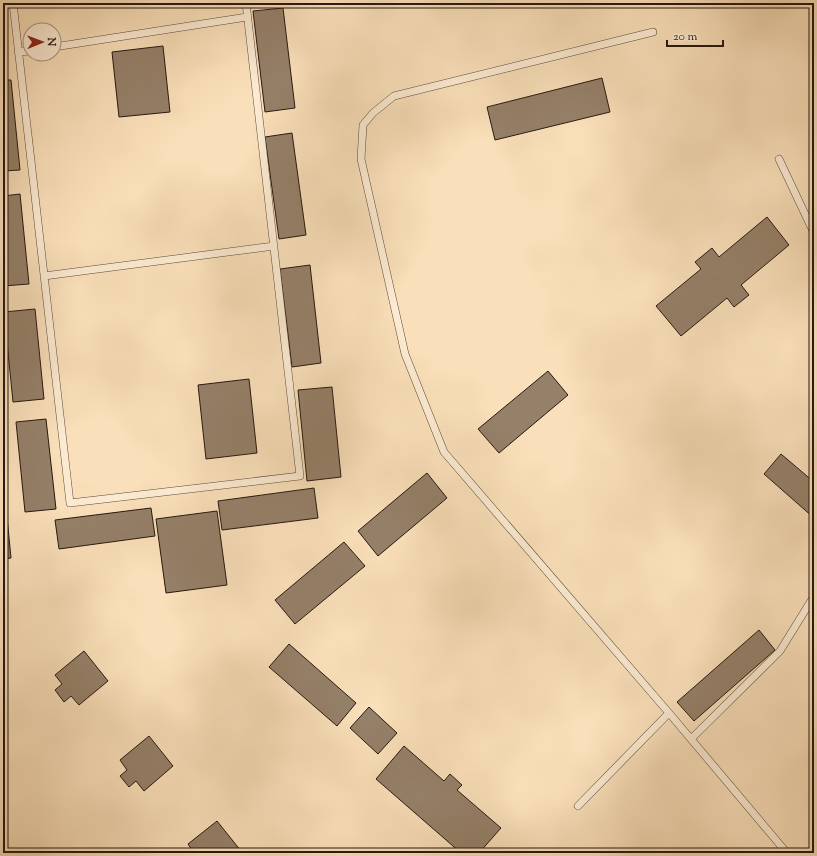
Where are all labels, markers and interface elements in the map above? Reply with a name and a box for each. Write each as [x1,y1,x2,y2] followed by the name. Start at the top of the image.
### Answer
[22,22,62,62] north arrow
[667,22,723,48] scale bar
[673,28,698,46] text: 20 m
[43,36,59,47] text: N

